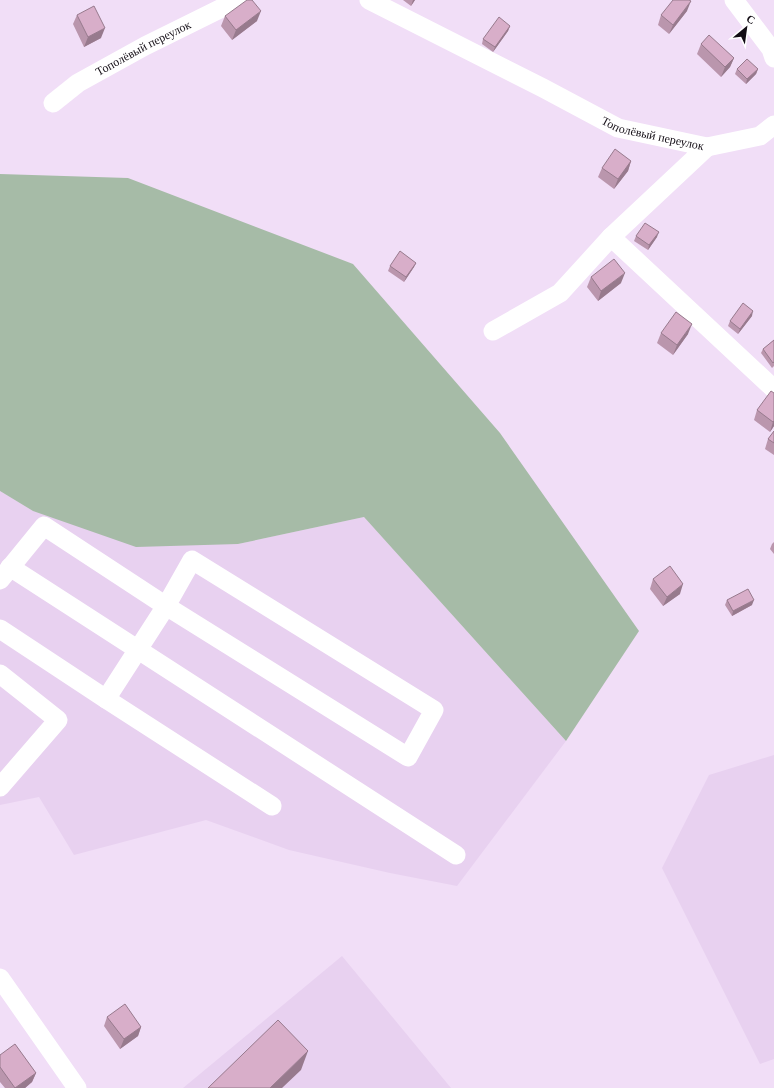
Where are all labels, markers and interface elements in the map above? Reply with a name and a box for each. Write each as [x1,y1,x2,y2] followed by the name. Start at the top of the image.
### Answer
[726,8,766,48] north arrow
[744,12,757,26] text: С
[93,17,193,79] street label: Тополёвый переулок
[599,114,705,153] street label: Тополёвый переулок

